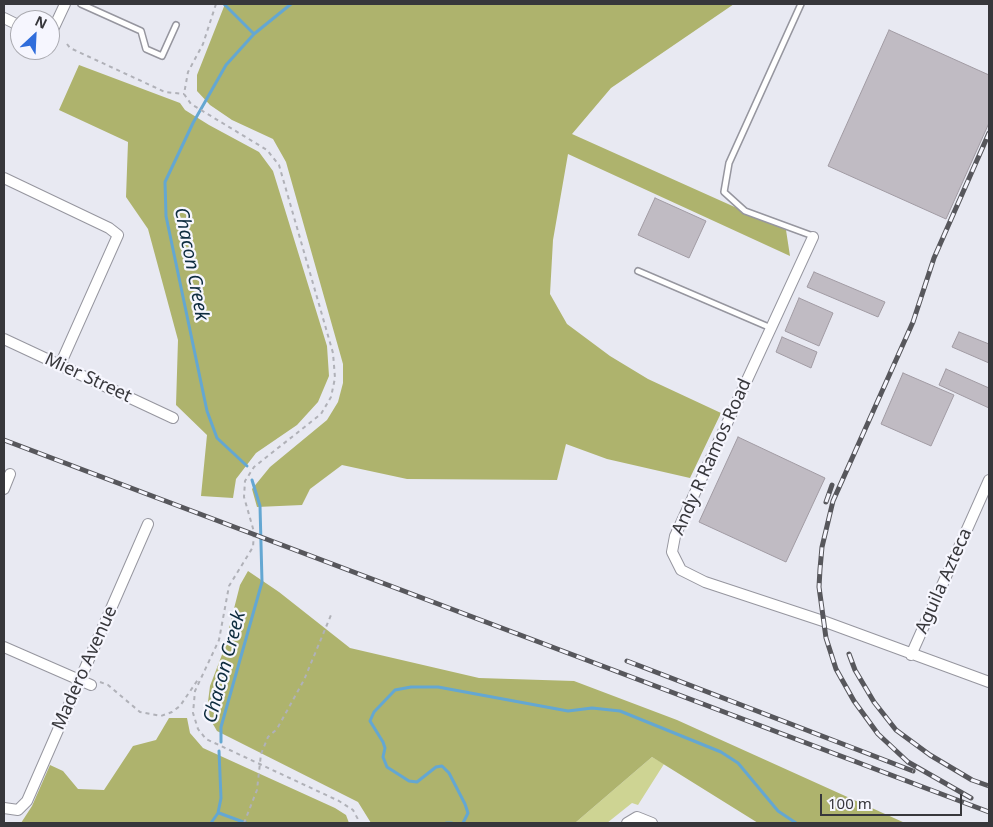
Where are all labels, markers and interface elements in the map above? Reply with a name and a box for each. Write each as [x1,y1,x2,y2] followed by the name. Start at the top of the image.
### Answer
[10,10,60,60] north arrow
[32,11,50,33] text: N
[169,205,213,323] water label: Chacon Creek
[41,348,135,408] street label: Mier Street
[668,375,756,539] street label: Andy R Ramos Road
[911,525,977,637] street label: Aguila Azteca
[48,603,122,733] street label: Madero Avenue
[199,609,251,725] water label: Chacon Creek
[823,784,966,816] scale bar
[828,793,872,813] text: 100 m

